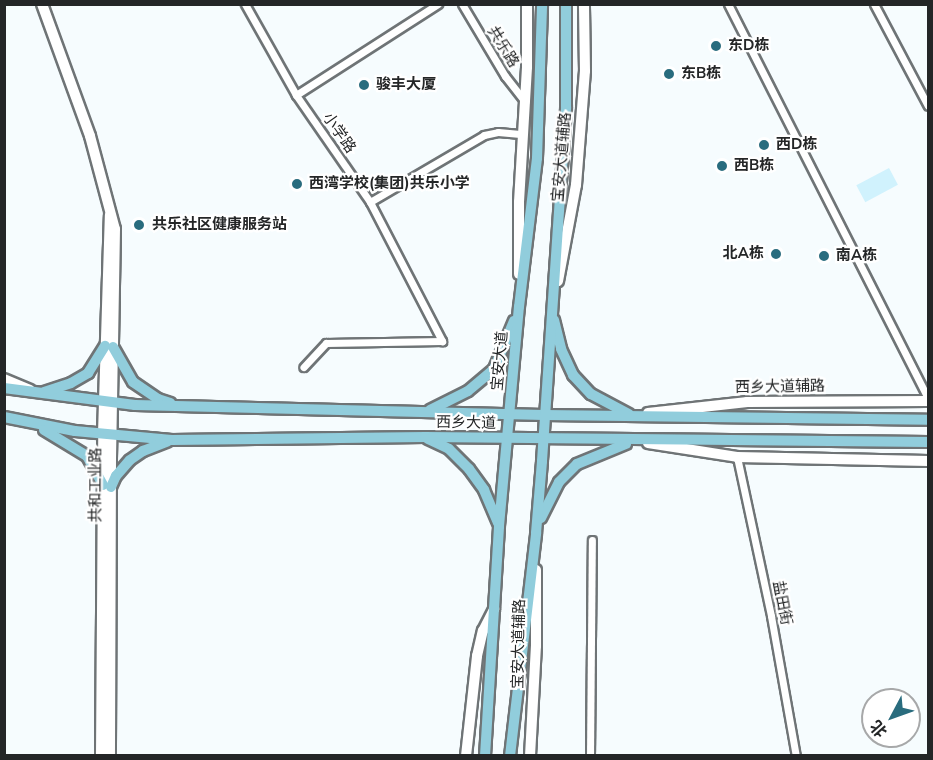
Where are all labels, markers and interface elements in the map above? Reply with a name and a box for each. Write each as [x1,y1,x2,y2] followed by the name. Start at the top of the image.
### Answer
[483,23,523,71] street label: 共乐路
[728,37,769,55] place label: 东D栋
[709,39,723,53] marker: 东D栋
[681,65,721,83] place label: 东B栋
[662,67,676,81] marker: 东B栋
[376,76,436,94] place label: 骏丰大厦
[357,78,371,92] marker: 骏丰大厦
[319,109,359,157] street label: 小学路
[549,111,575,203] street label: 宝安大道辅路
[776,136,817,154] place label: 西D栋
[757,138,771,152] marker: 西D栋
[734,157,774,175] place label: 西B栋
[715,159,729,173] marker: 西B栋
[309,175,470,193] place label: 西湾学校(集团)共乐小学
[290,177,304,191] marker: 西湾学校(集团)共乐小学
[130,216,148,234] marker: 共乐社区健康服务站
[152,216,287,234] place label: 共乐社区健康服务站
[723,245,764,263] place label: 北A栋
[769,247,783,261] marker: 北A栋
[836,247,877,265] place label: 南A栋
[817,249,831,263] marker: 南A栋
[488,330,512,392] street label: 宝安大道
[735,377,825,397] street label: 西乡大道辅路
[436,413,496,433] street label: 西乡大道
[87,448,105,522] street label: 共和工业路
[769,579,795,627] street label: 盐田街
[509,599,529,689] street label: 宝安大道辅路
[861,688,921,748] north arrow
[865,715,892,742] text: 北

